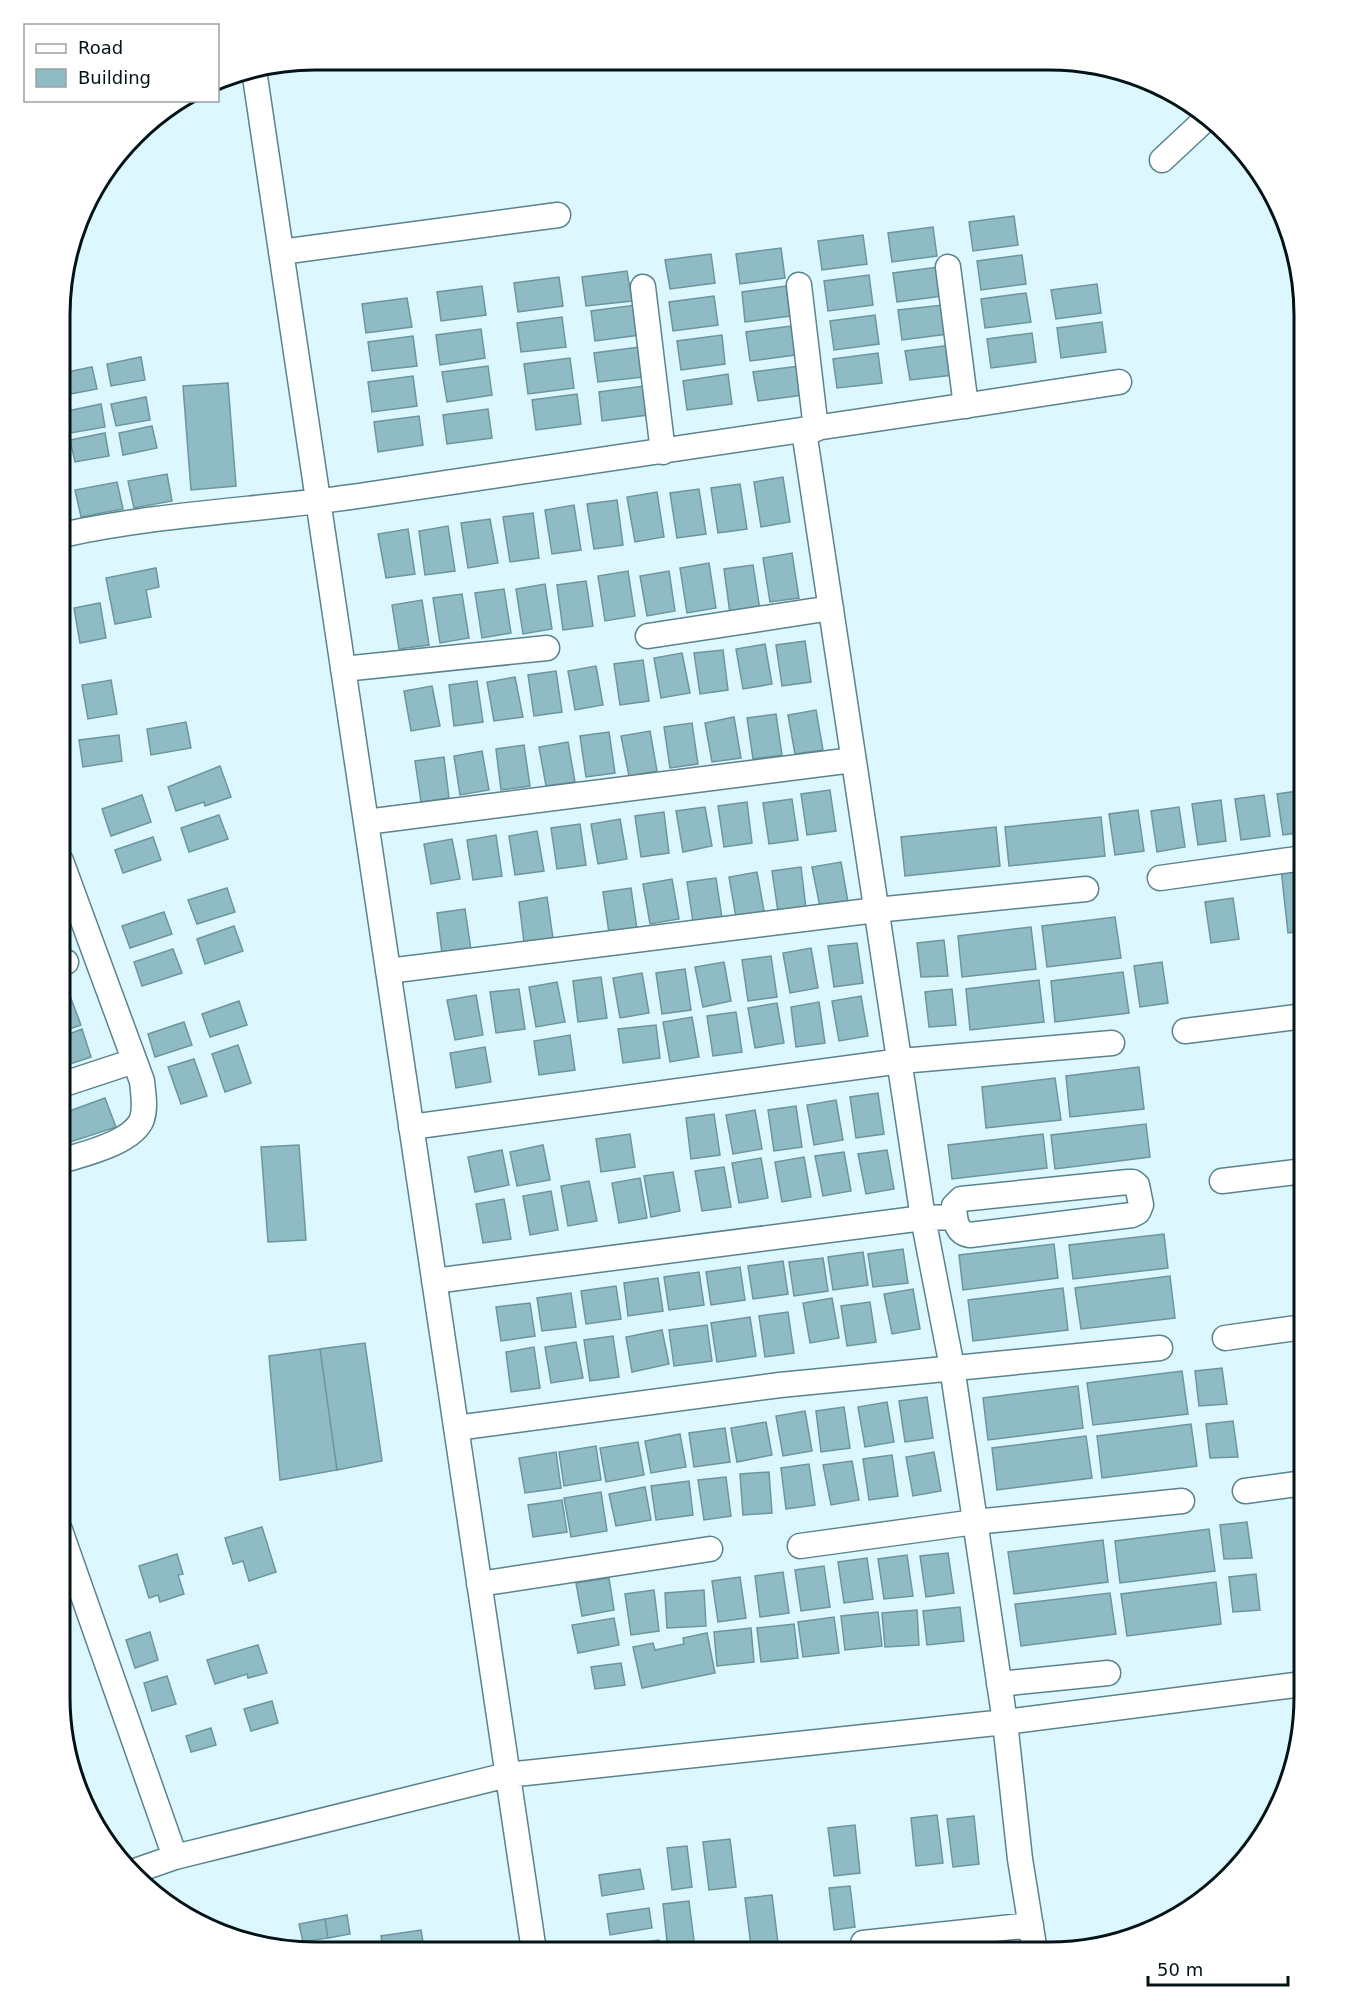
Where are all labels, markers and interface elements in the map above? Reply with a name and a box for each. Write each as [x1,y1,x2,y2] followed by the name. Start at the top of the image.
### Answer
[24,24,219,102] legend
[78,37,123,58] text: Road
[78,67,151,88] text: Building
[1148,1949,1288,1987] scale bar
[1157,1959,1203,1980] text: 50 m

